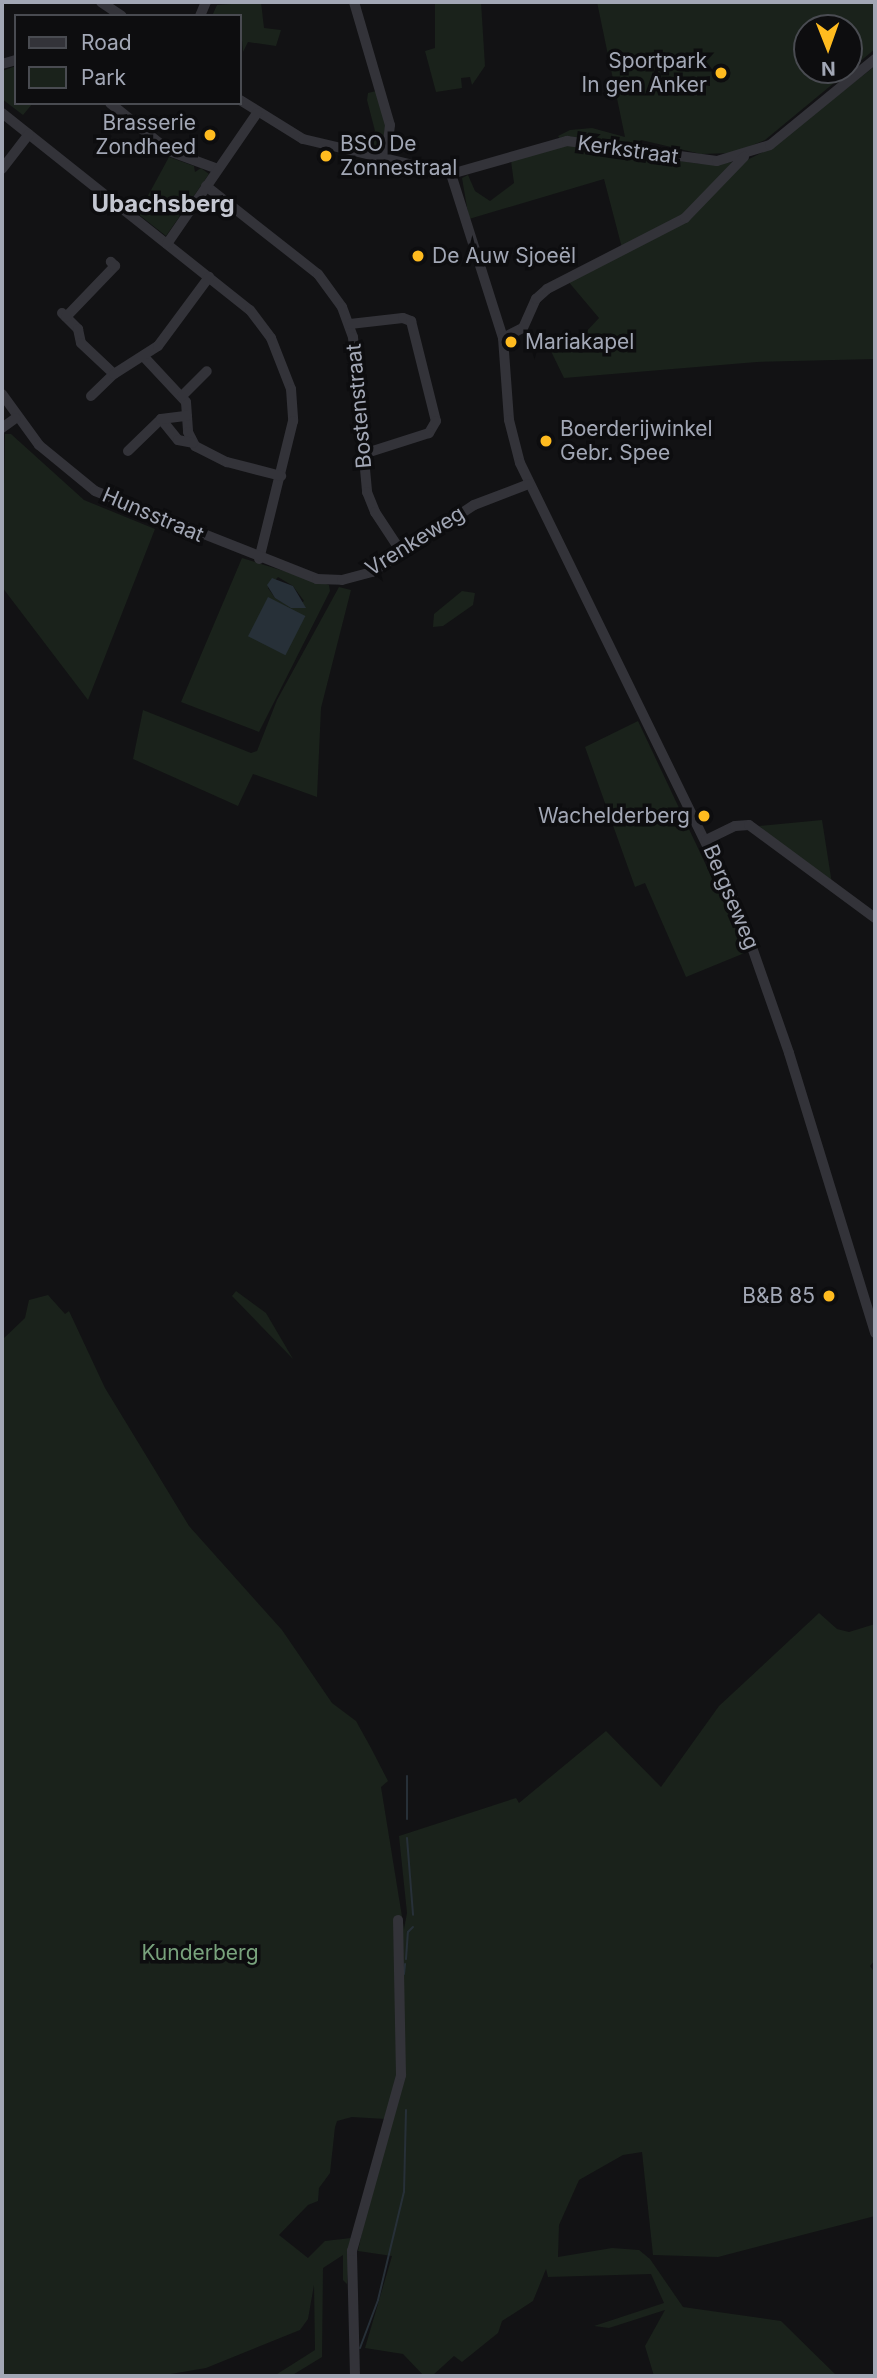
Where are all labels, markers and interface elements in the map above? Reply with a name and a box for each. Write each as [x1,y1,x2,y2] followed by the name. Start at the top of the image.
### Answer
[14,14,242,105] legend
[793,14,863,84] north arrow
[81,30,132,55] text: Road
[582,48,707,98] place label: Sportpark In gen Anker
[821,57,836,80] text: N
[81,65,126,90] text: Park
[713,65,729,81] marker: Sportpark In gen Anker
[95,110,196,160] place label: Brasserie Zondheed
[202,127,218,143] marker: Brasserie Zondheed
[576,130,680,170] street label: Kerkstraat
[340,131,457,181] place label: BSO De Zonnestraal
[318,148,334,164] marker: BSO De Zonnestraal
[91,190,235,218] district label: Ubachsberg
[432,243,576,269] place label: De Auw Sjoeël
[410,248,426,264] marker: De Auw Sjoeël
[525,329,634,355] place label: Mariakapel
[503,334,519,350] marker: Mariakapel
[341,343,377,469] street label: Bostenstraat
[560,416,713,466] place label: Boerderijwinkel Gebr. Spee
[538,433,554,449] marker: Boerderijwinkel Gebr. Spee
[98,482,208,548] street label: Hunsstraat
[361,501,469,581] street label: Vrenkeweg
[538,803,690,829] place label: Wachelderberg
[696,808,712,824] marker: Wachelderberg
[698,841,764,953] street label: Bergseweg
[742,1283,815,1309] place label: B&B 85
[821,1288,837,1304] marker: B&B 85
[141,1940,259,1966] park label: Kunderberg

